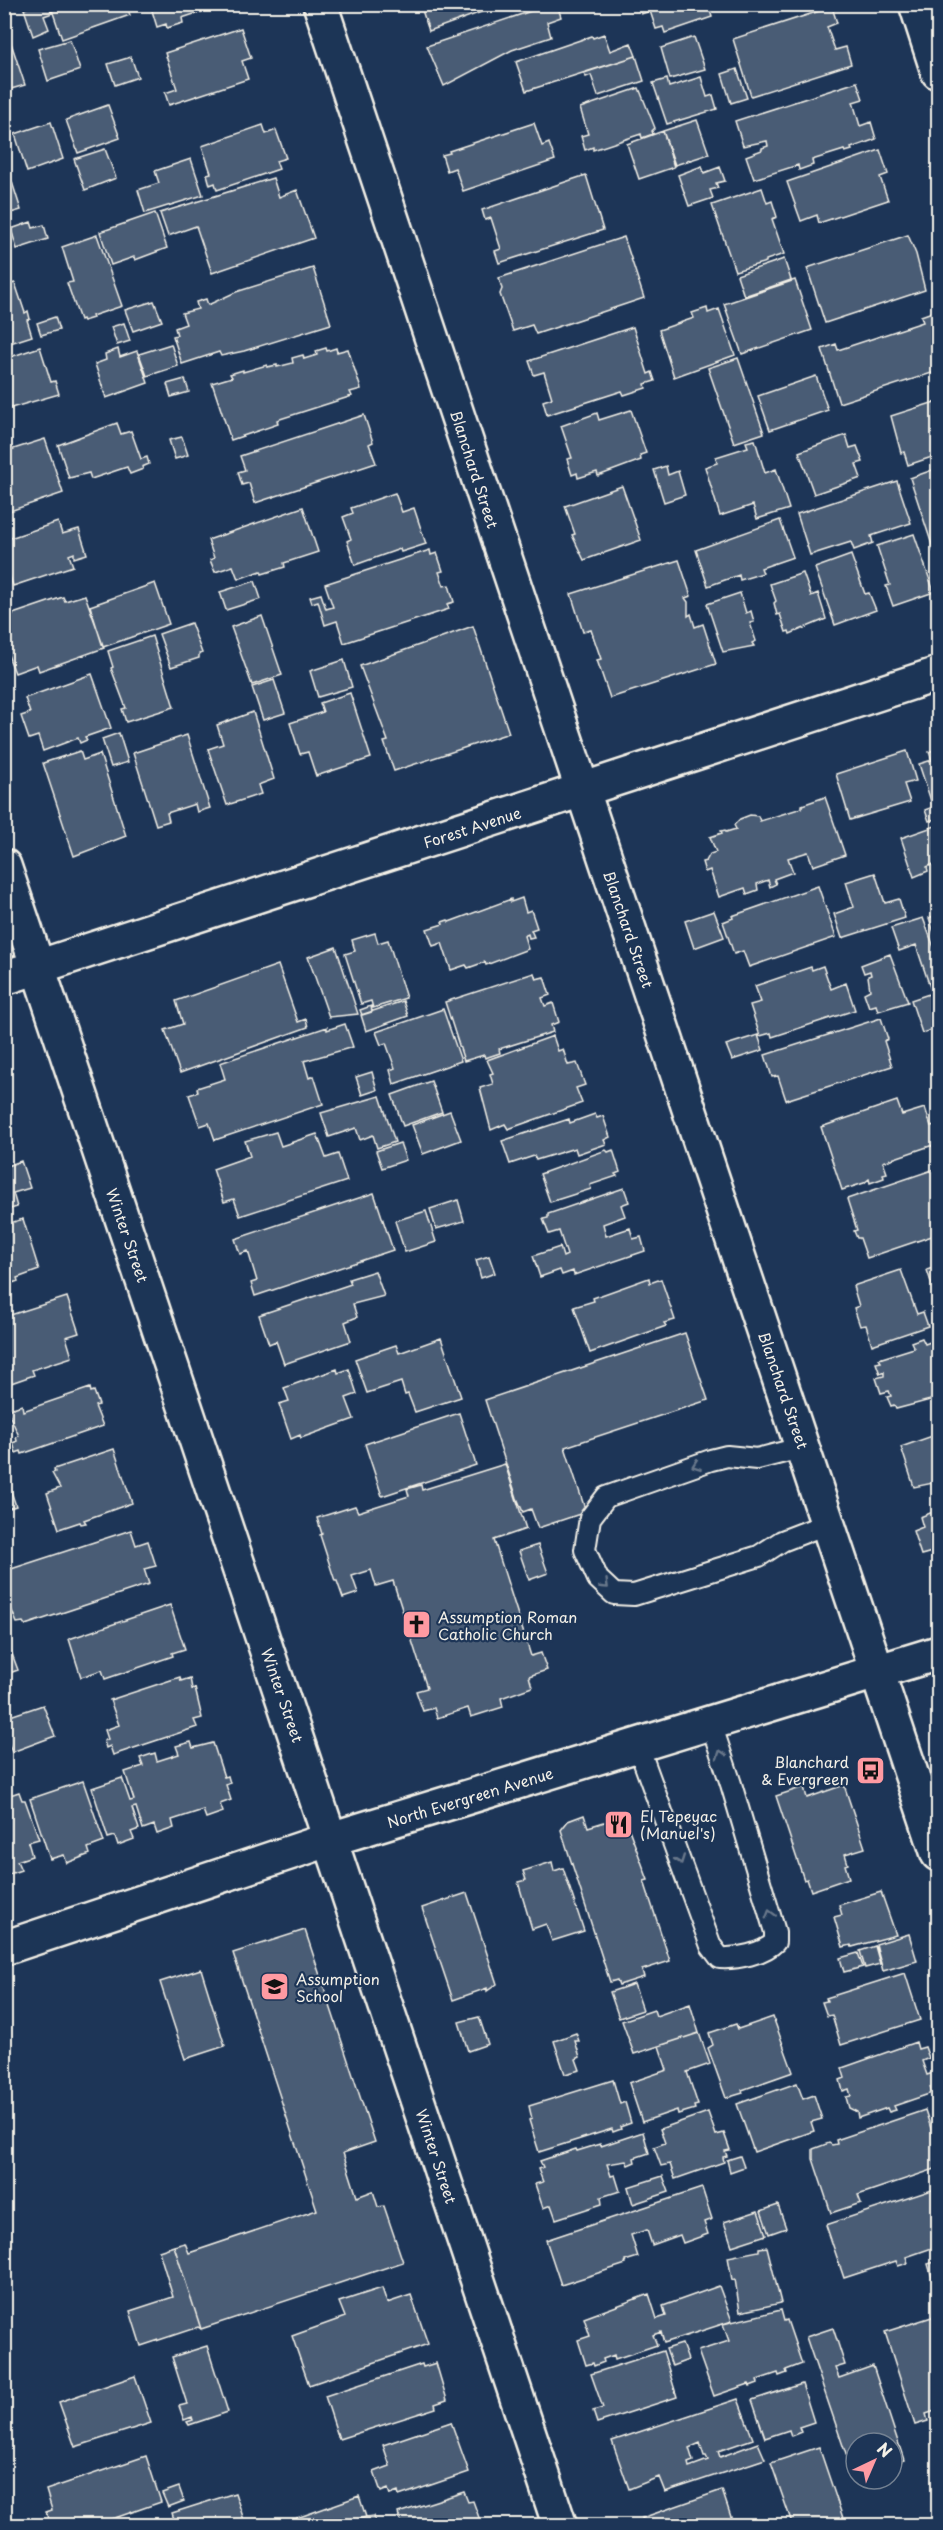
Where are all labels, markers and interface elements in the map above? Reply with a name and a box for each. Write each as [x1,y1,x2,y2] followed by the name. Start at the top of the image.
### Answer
[445,407,505,531] street label: Blanchard Street
[420,800,524,854] street label: Forest Avenue
[598,867,660,991] street label: Blanchard Street
[101,1185,155,1285] street label: Winter Street
[753,1328,815,1452] street label: Blanchard Street
[691,1458,702,1471] one-way arrow
[598,1578,609,1589] one-way arrow
[438,1605,577,1645] place label: Assumption Roman Catholic Church
[401,1609,433,1641] church icon: Assumption Roman Catholic Church
[256,1645,310,1745] street label: Winter Street
[715,1749,728,1760] one-way arrow
[761,1750,849,1790] place label: Blanchard & Evergreen
[854,1754,886,1786] bus stop icon: Blanchard & Evergreen
[384,1761,556,1833] street label: North Evergreen Avenue
[640,1804,717,1844] place label: El Tepeyac (Manuel's)
[603,1808,635,1840] restaurant icon: El Tepeyac (Manuel's)
[672,1854,685,1864] one-way arrow
[765,1909,777,1920] one-way arrow
[296,1967,380,2007] place label: Assumption School
[259,1971,291,2003] school or university icon: Assumption School
[411,2106,463,2206] street label: Winter Street
[844,2431,904,2491] north arrow
[872,2436,898,2463] text: N

